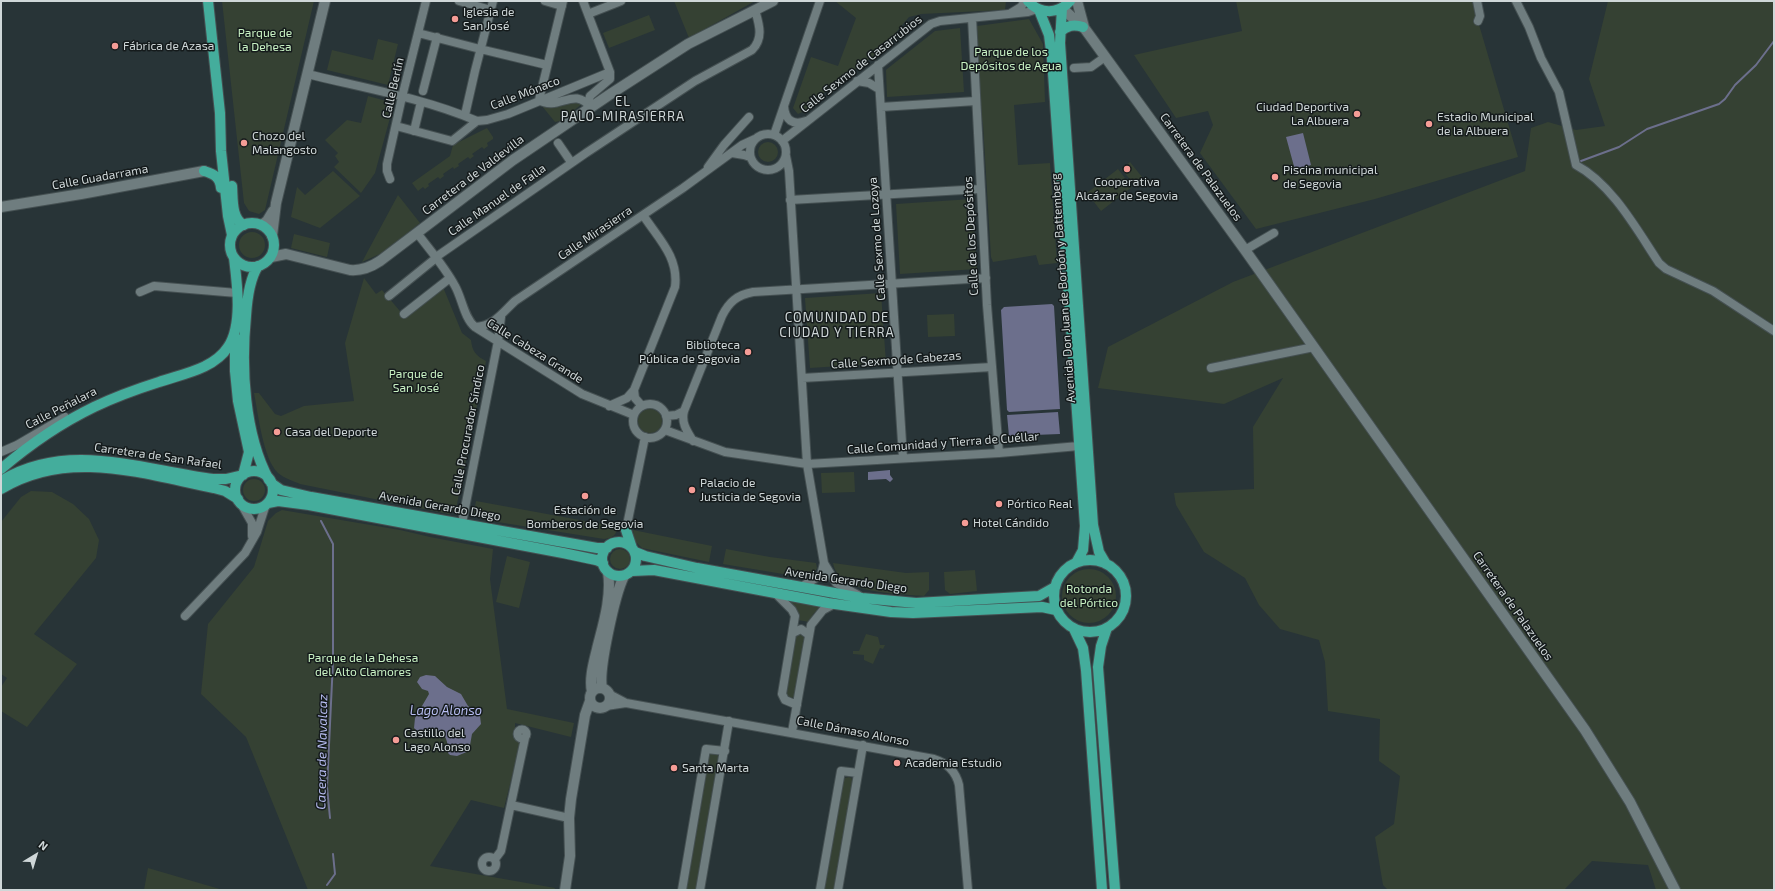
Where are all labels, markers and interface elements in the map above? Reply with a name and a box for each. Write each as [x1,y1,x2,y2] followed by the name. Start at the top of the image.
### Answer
[463,5,515,33] place label: Iglesia de San José
[797,12,925,116] street label: Calle Sexmo de Casarrubios
[450,14,460,24] marker: Iglesia de San José
[238,26,292,54] park label: Parque de la Dehesa
[123,39,214,53] place label: Fábrica de Azasa
[110,41,120,51] marker: Fábrica de Azasa
[960,45,1062,73] park label: Parque de los Depósitos de Agua
[379,56,407,120] street label: Calle Berlín
[488,73,562,113] street label: Calle Mónaco
[561,94,685,125] district label: EL PALO-MIRASIERRA
[1256,100,1349,128] place label: Ciudad Deportiva La Albuera
[1352,109,1362,119] marker: Ciudad Deportiva La Albuera
[1157,110,1245,224] street label: Carretera de Palazuelos
[1437,110,1534,138] place label: Estadio Municipal de la Albuera
[1424,119,1434,129] marker: Estadio Municipal de la Albuera
[252,129,317,157] place label: Chozo del Malangosto
[419,132,527,218] street label: Carretera de Valdevilla
[239,138,249,148] marker: Chozo del Malangosto
[51,161,149,193] street label: Calle Guadarrama
[445,161,549,239] street label: Calle Manuel de Falla
[1283,163,1377,191] place label: Piscina municipal de Segovia
[1122,164,1132,174] marker: Cooperativa Alcázar de Segovia
[1270,172,1280,182] marker: Piscina municipal de Segovia
[1048,173,1078,403] street label: Avenida Don Juan de Borbón y Battemberg
[1076,175,1178,203] place label: Cooperativa Alcázar de Segovia
[961,176,981,296] street label: Calle de los Depósitos
[865,177,889,301] street label: Calle Sexmo de Lozoya
[555,203,635,263] street label: Calle Mirasierra
[779,310,895,341] district label: COMUNIDAD DE CIUDAD Y TIERRA
[484,315,586,387] street label: Calle Cabeza Grande
[639,338,740,366] place label: Biblioteca Pública de Segovia
[743,347,753,357] marker: Biblioteca Pública de Segovia
[830,348,962,372] street label: Calle Sexmo de Cabezas
[448,364,488,496] street label: Calle Procurador Síndico
[389,367,443,395] park label: Parque de San José
[23,384,99,432] street label: Calle Peñalara
[285,425,377,439] place label: Casa del Deporte
[272,427,282,437] marker: Casa del Deporte
[846,429,1040,457] street label: Calle Comunidad y Tierra de Cuéllar
[93,440,223,472] street label: Carretera de San Rafael
[700,476,801,504] place label: Palacio de Justicia de Segovia
[687,485,697,495] marker: Palacio de Justicia de Segovia
[378,488,502,524] street label: Avenida Gerardo Diego
[580,491,590,501] marker: Estación de Bomberos de Segovia
[1007,497,1072,511] place label: Pórtico Real
[994,499,1004,509] marker: Pórtico Real
[527,503,643,531] place label: Estación de Bomberos de Segovia
[973,516,1049,530] place label: Hotel Cándido
[960,518,970,528] marker: Hotel Cándido
[1470,549,1556,663] street label: Carretera de Palazuelos
[784,564,908,596] street label: Avenida Gerardo Diego
[1060,582,1118,610] park label: Rotonda del Pórtico
[308,651,418,679] park label: Parque de la Dehesa del Alto Clamores
[313,694,331,810] water label: Cacera de Navalcaz
[410,703,482,719] water label: Lago Alonso
[795,713,911,749] street label: Calle Dámaso Alonso
[404,726,471,754] place label: Castillo del Lago Alonso
[391,735,401,745] marker: Castillo del Lago Alonso
[905,756,1002,770] place label: Academia Estudio
[892,758,902,768] marker: Academia Estudio
[682,761,749,775] place label: Santa Marta
[669,763,679,773] marker: Santa Marta
[16,835,56,875] north arrow
[37,838,51,853] text: N

